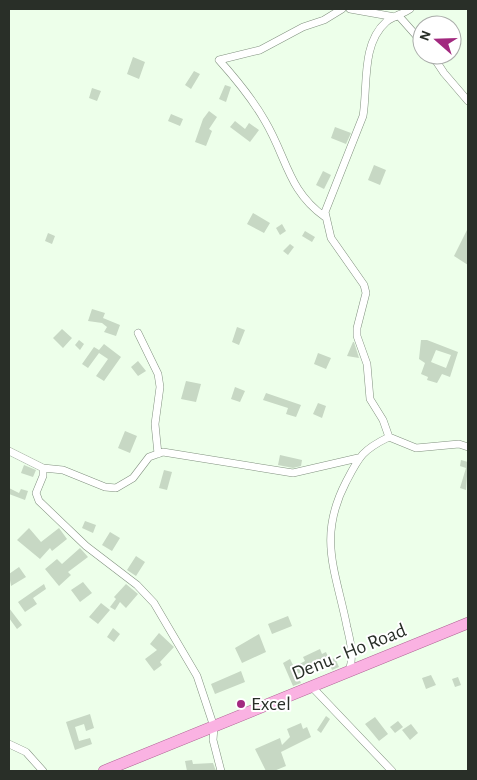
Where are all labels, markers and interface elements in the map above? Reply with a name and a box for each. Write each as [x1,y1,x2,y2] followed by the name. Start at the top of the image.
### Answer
[412,15,462,65] north arrow
[417,29,434,43] text: N
[289,620,409,684] street label: Denu - Ho Road
[251,694,291,714] place label: Excel
[235,698,247,710] marker: Excel

